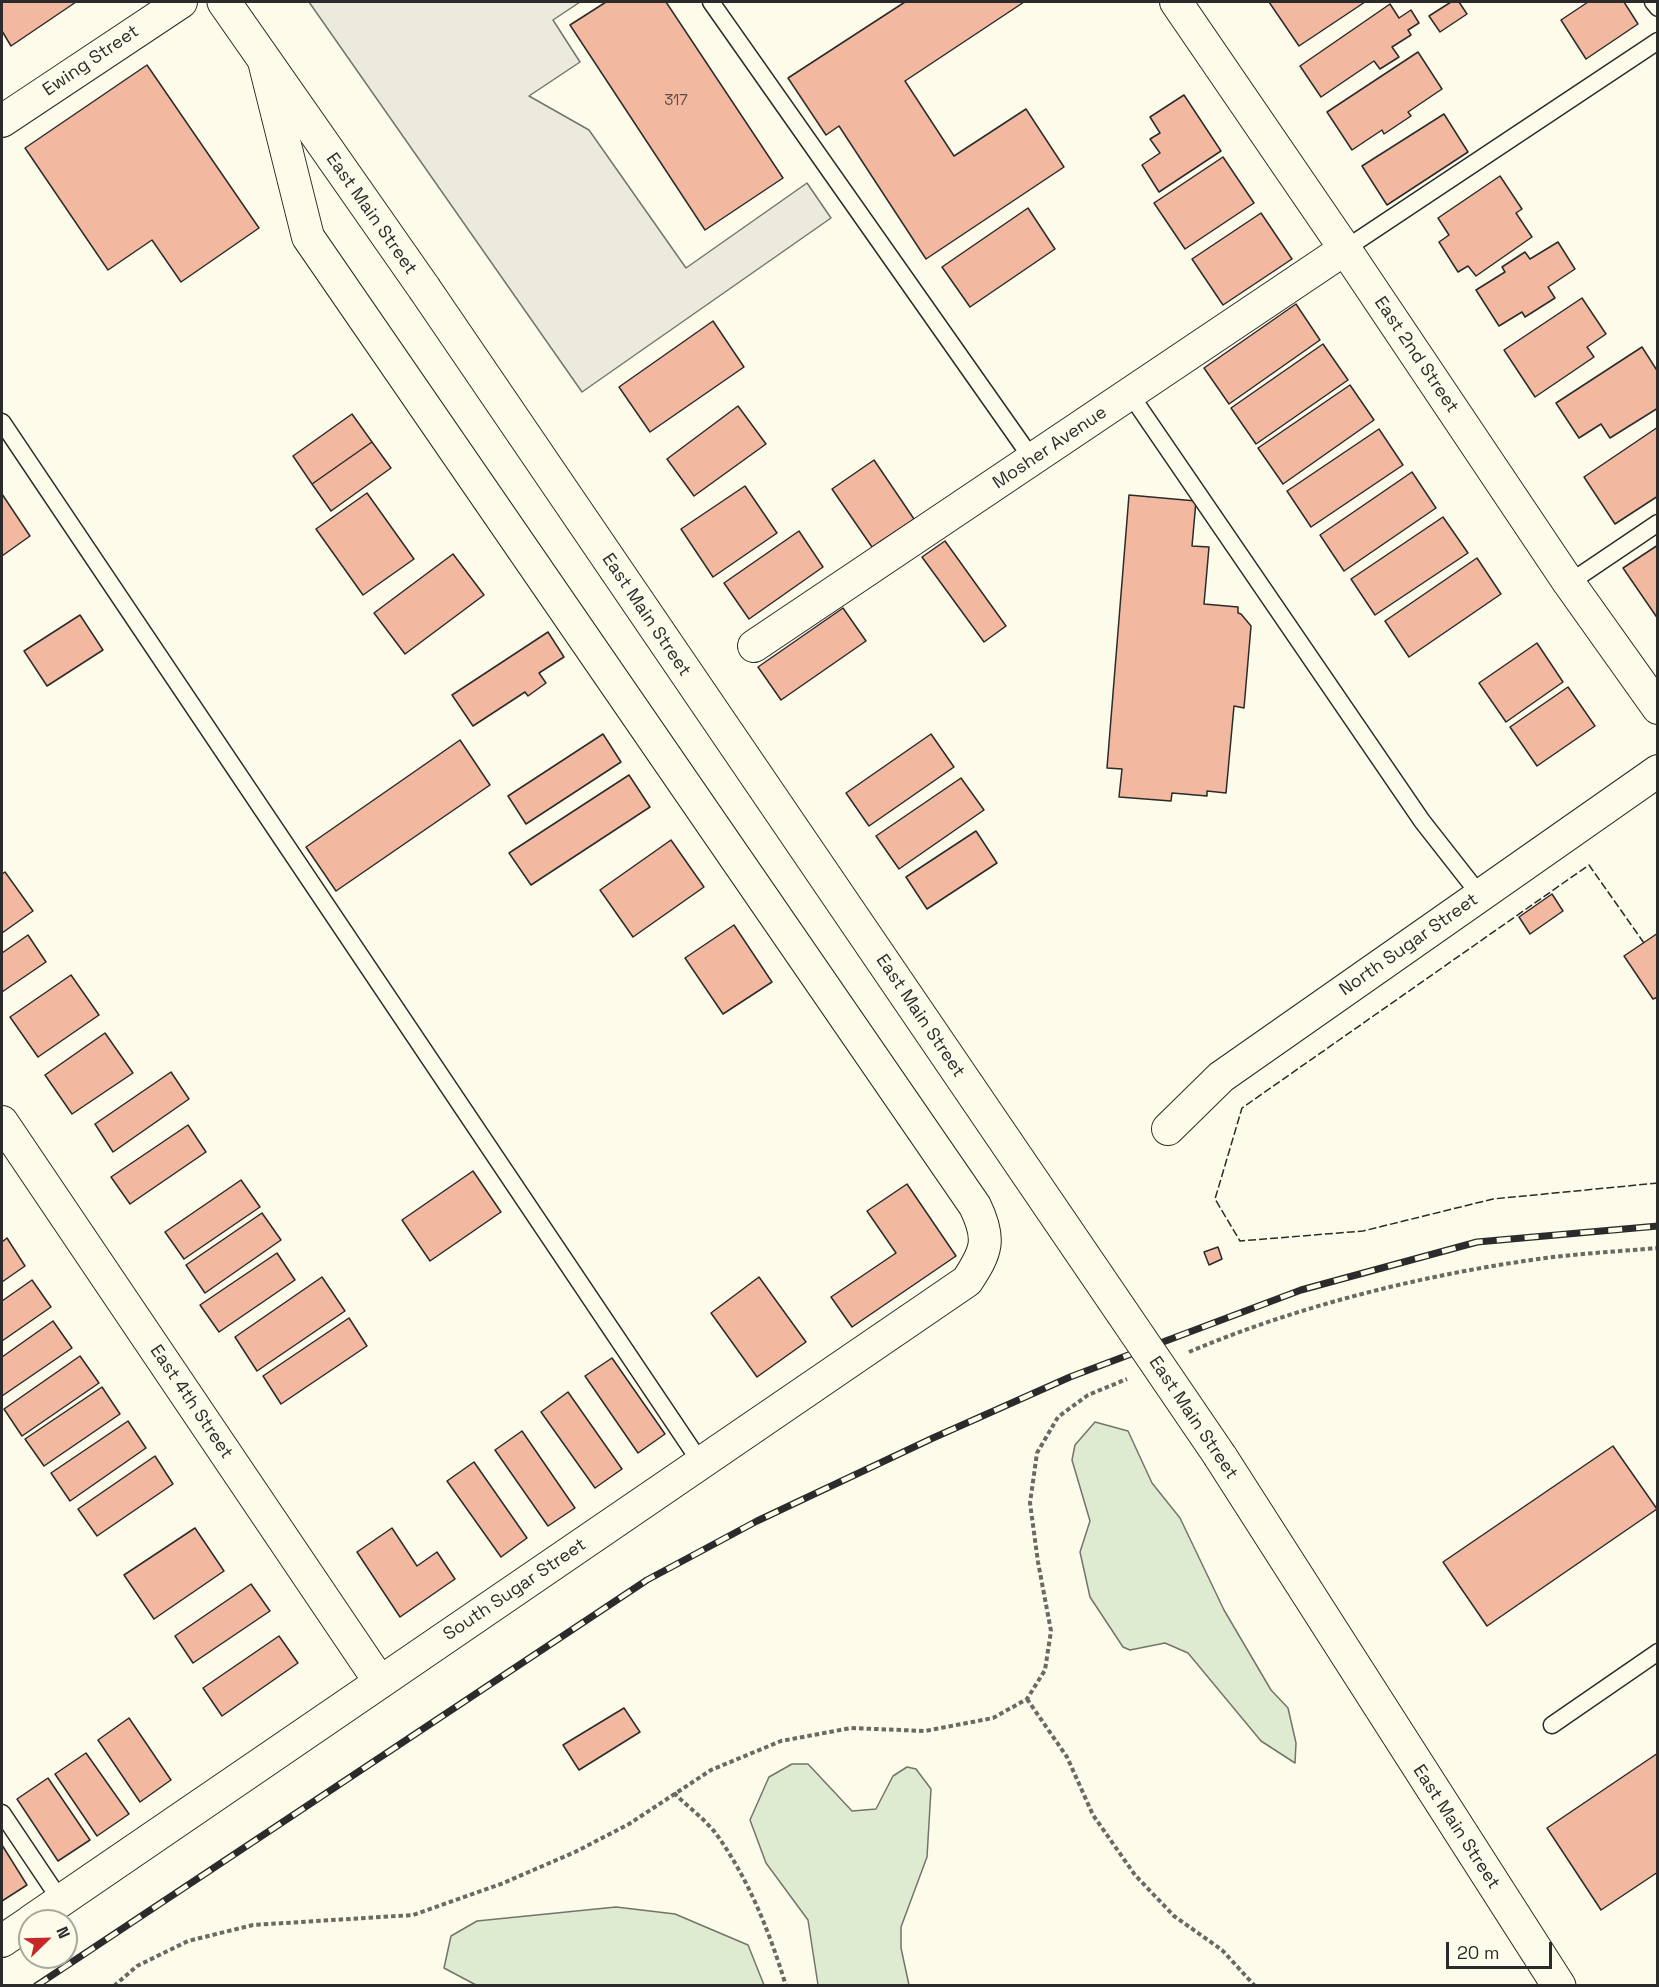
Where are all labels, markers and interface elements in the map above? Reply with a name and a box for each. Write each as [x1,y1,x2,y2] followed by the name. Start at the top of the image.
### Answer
[39,21,143,101] street label: Ewing Street
[664,92,688,110] house number: 317
[321,149,421,279] street label: East Main Street
[1369,293,1463,417] street label: East 2nd Street
[989,402,1111,494] street label: Mosher Avenue
[597,549,695,681] street label: East Main Street
[1336,889,1482,1001] street label: North Sugar Street
[871,950,969,1082] street label: East Main Street
[145,1341,237,1463] street label: East 4th Street
[1144,1352,1242,1484] street label: East Main Street
[440,1534,590,1646] street label: South Sugar Street
[1408,1761,1504,1893] street label: East Main Street
[18,1909,78,1969] north arrow
[51,1924,75,1942] text: N
[1449,1930,1556,1968] scale bar
[1457,1941,1500,1964] text: 20 m

